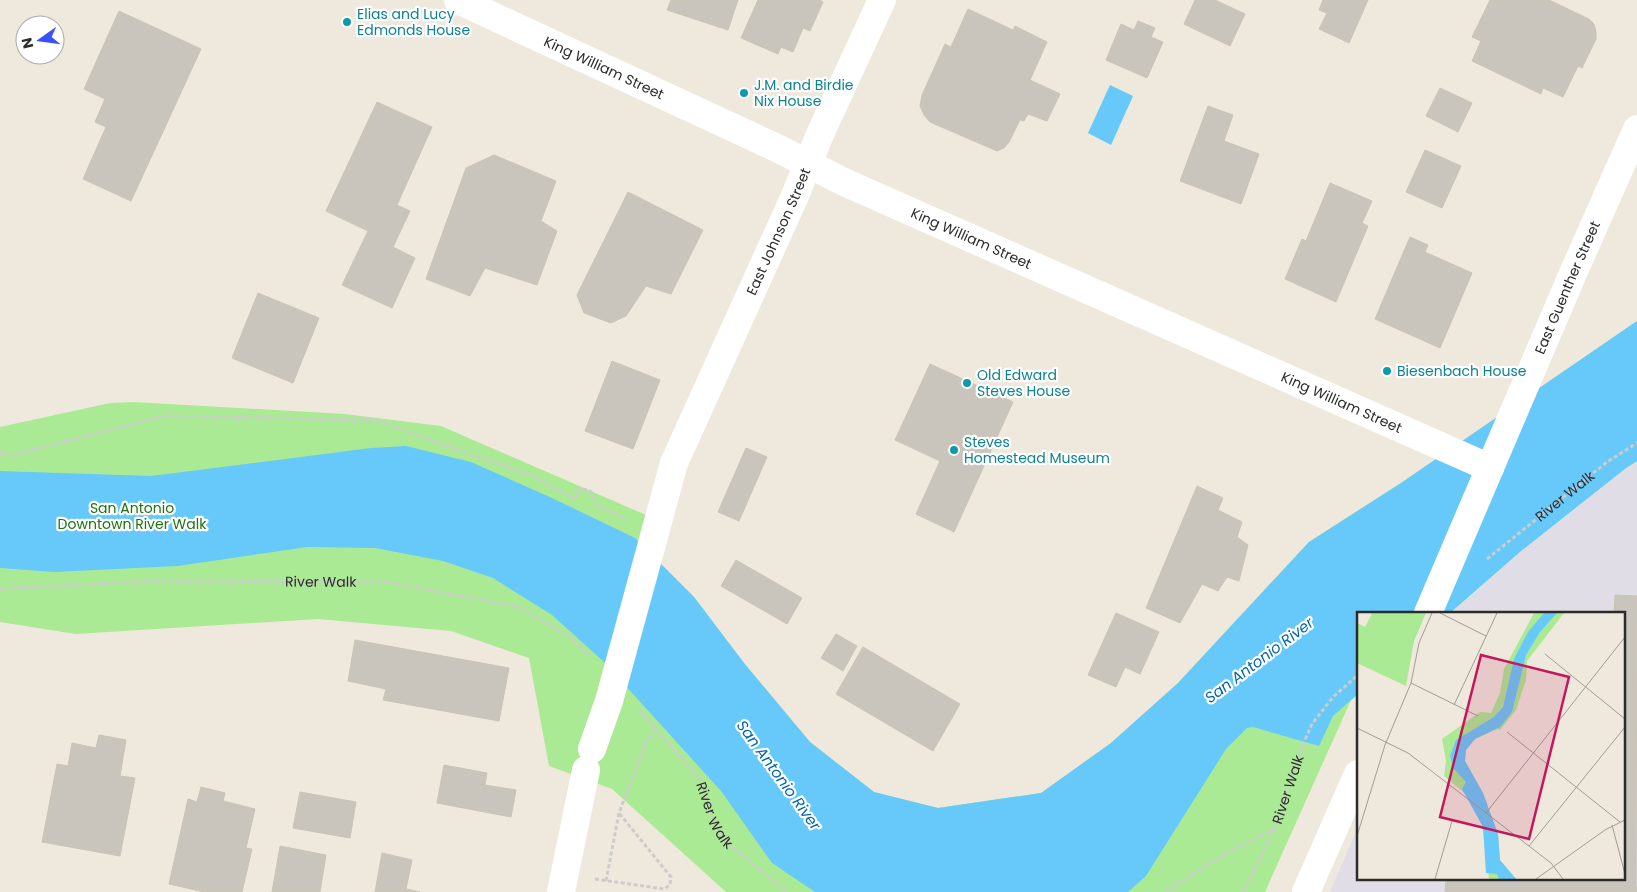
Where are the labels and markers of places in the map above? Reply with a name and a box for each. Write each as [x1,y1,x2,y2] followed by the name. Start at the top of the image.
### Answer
[357,4,470,40] place label: Elias and Lucy Edmonds House
[341,16,353,28] marker: Elias and Lucy Edmonds House
[754,75,854,111] place label: J.M. and Birdie Nix House
[738,87,750,99] marker: J.M. and Birdie Nix House
[1397,361,1527,381] place label: Biesenbach House
[977,365,1070,401] place label: Old Edward Steves House
[1381,365,1393,377] marker: Biesenbach House
[961,377,973,389] marker: Old Edward Steves House
[964,432,1110,468] place label: Steves Homestead Museum
[948,444,960,456] marker: Steves Homestead Museum

